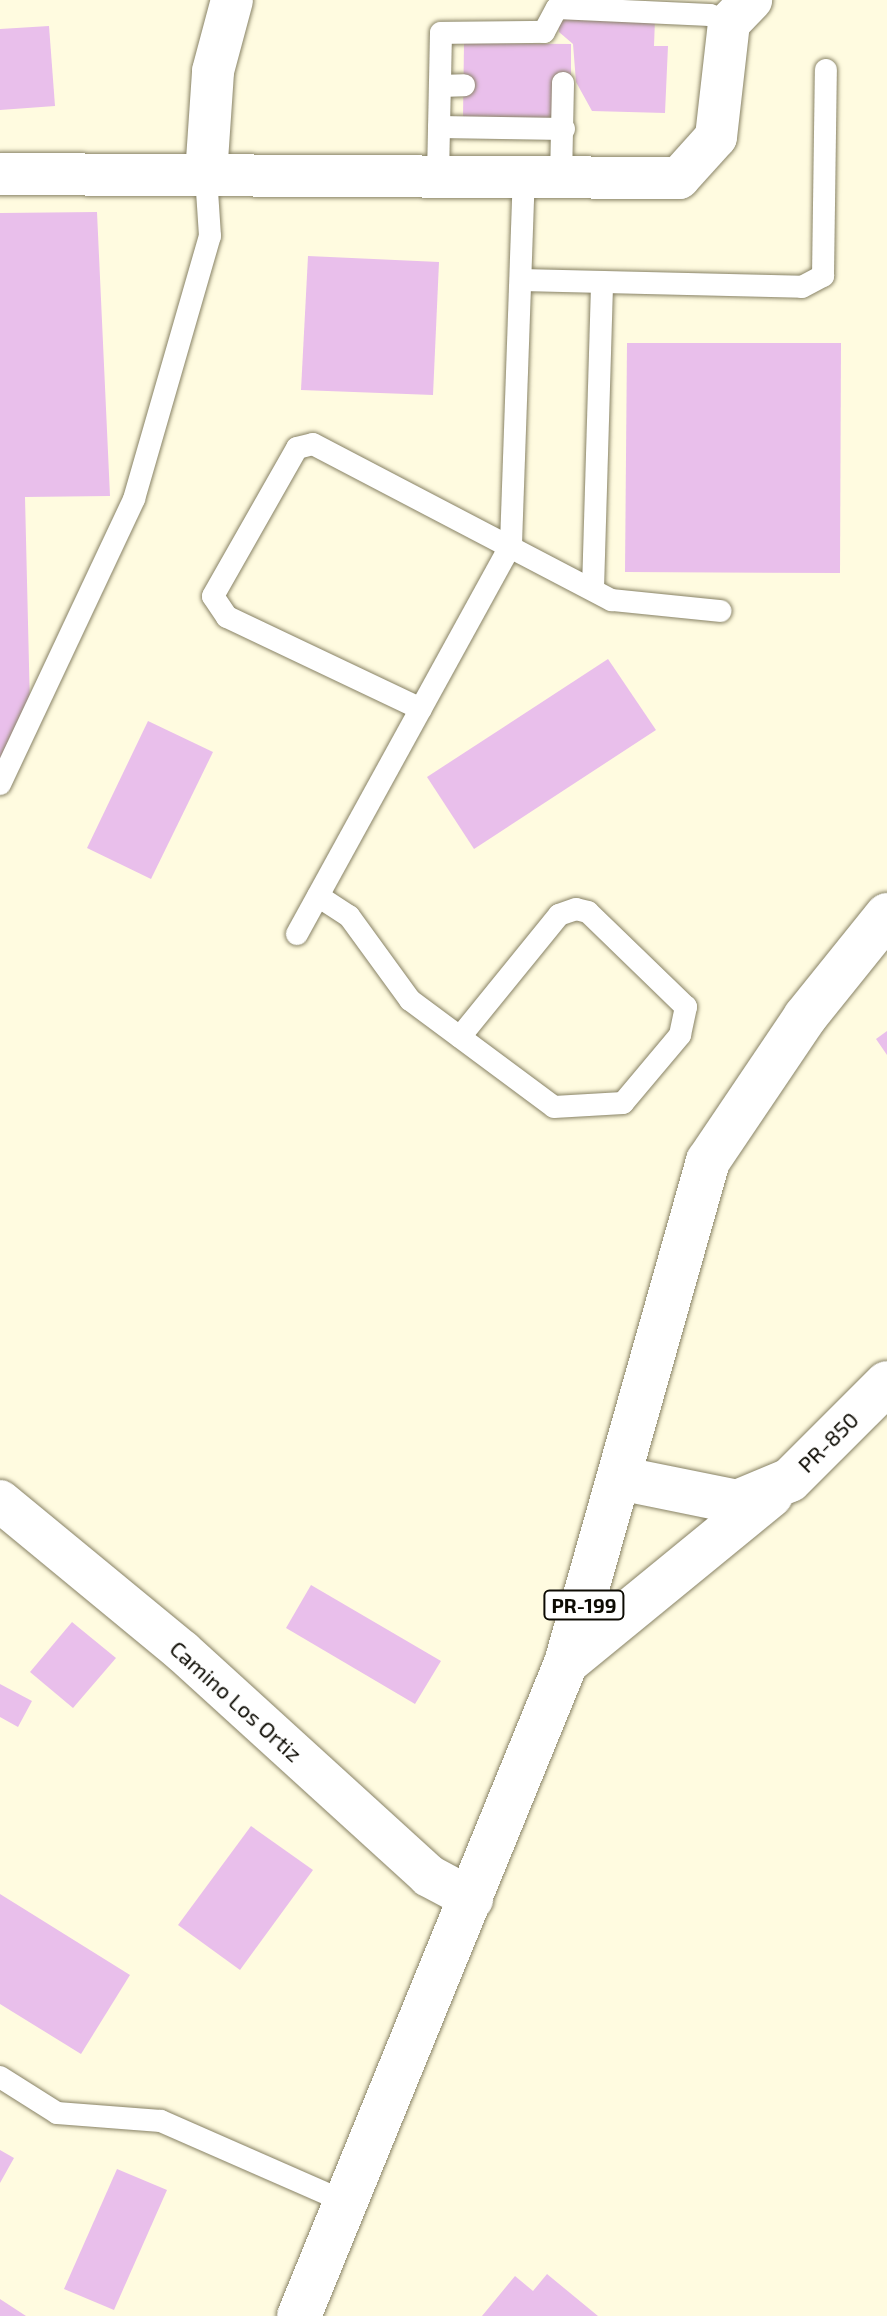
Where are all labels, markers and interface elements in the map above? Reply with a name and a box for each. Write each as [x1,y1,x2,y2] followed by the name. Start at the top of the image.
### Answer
[792,1406,864,1478] street label: PR-850
[542,1589,626,1621] road number: PR-199
[165,1635,307,1767] street label: Camino Los Ortiz

